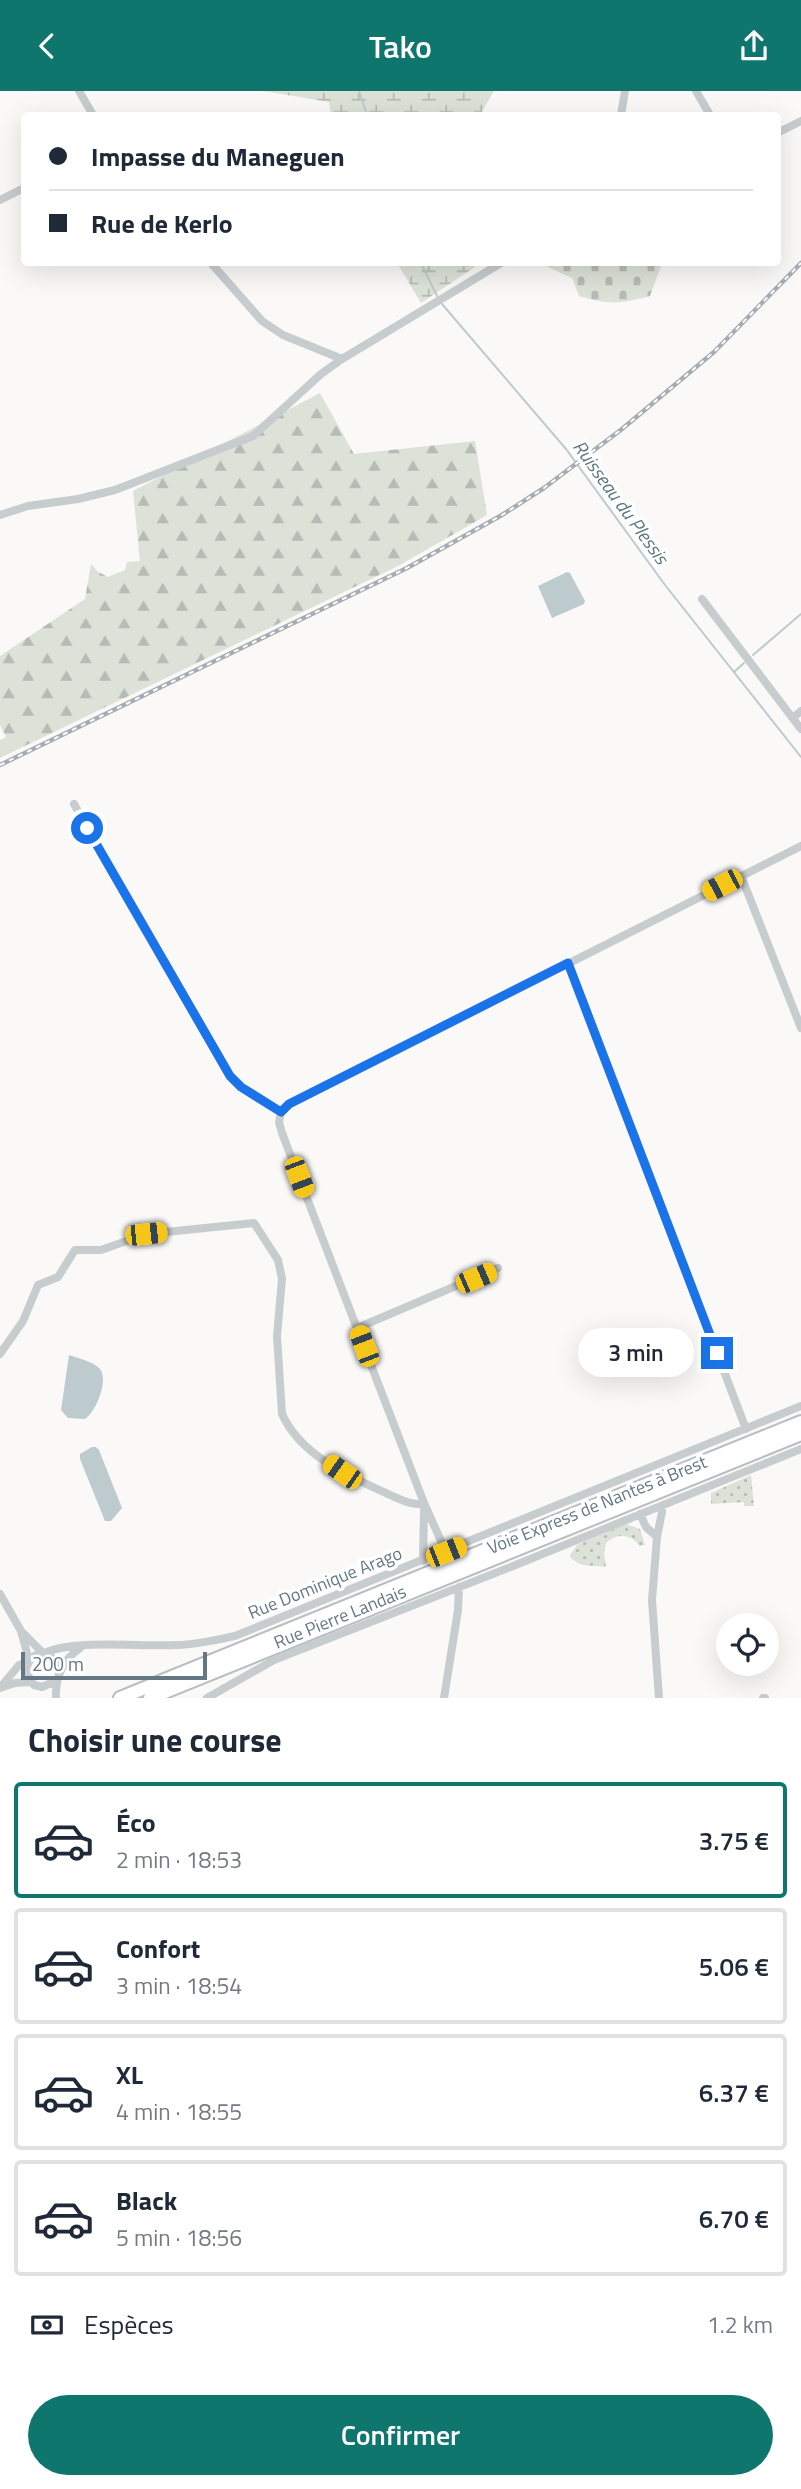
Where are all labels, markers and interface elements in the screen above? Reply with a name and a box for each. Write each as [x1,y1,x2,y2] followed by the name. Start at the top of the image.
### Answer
[369,22,432,70] text: Tako
[28,27,66,65] icon: back
[735,27,773,65] icon: share
[91,137,345,176] text: Impasse du Maneguen
[91,204,233,243] text: Rue de Kerlo
[566,434,677,571] water label: Ruisseau du Plessis
[71,812,103,844] route start
[699,866,746,904] car
[282,1154,317,1200] car
[125,1221,168,1247] car
[453,1260,500,1296] car
[347,1323,382,1369] car
[577,1329,692,1377] callout: 3 min
[608,1335,664,1370] text: 3 min
[701,1337,733,1369] route end
[483,1448,711,1561] street label: Voie Express de Nantes à Brest
[319,1451,366,1493] car
[423,1534,470,1570] car
[244,1539,406,1626] street label: Rue Dominique Arago
[269,1578,410,1655] street label: Rue Pierre Landais
[716,1613,779,1676] map controls
[716,1613,779,1676] button: locate
[21,1649,206,1681] scale bar
[32,1649,84,1678] text: 200 m
[28,1716,282,1764] text: Choisir une course
[116,1803,156,1842] text: Éco
[32,1809,95,1872] icon: car
[699,1821,769,1860] text: 3.75 €
[116,1842,242,1877] text: 2 min · 18:53
[116,1929,200,1968] text: Confort
[32,1935,95,1998] icon: car
[699,1947,769,1986] text: 5.06 €
[116,1968,242,2003] text: 3 min · 18:54
[116,2055,143,2094] text: XL
[32,2061,95,2124] icon: car
[699,2073,769,2112] text: 6.37 €
[116,2094,242,2129] text: 4 min · 18:55
[116,2181,177,2220] text: Black
[32,2187,95,2250] icon: car
[699,2199,769,2238] text: 6.70 €
[116,2220,242,2255] text: 5 min · 18:56
[84,2305,174,2344] text: Espèces
[28,2306,66,2344] icon: cash
[707,2307,773,2342] text: 1.2 km
[28,2395,773,2475] button: Confirmer

